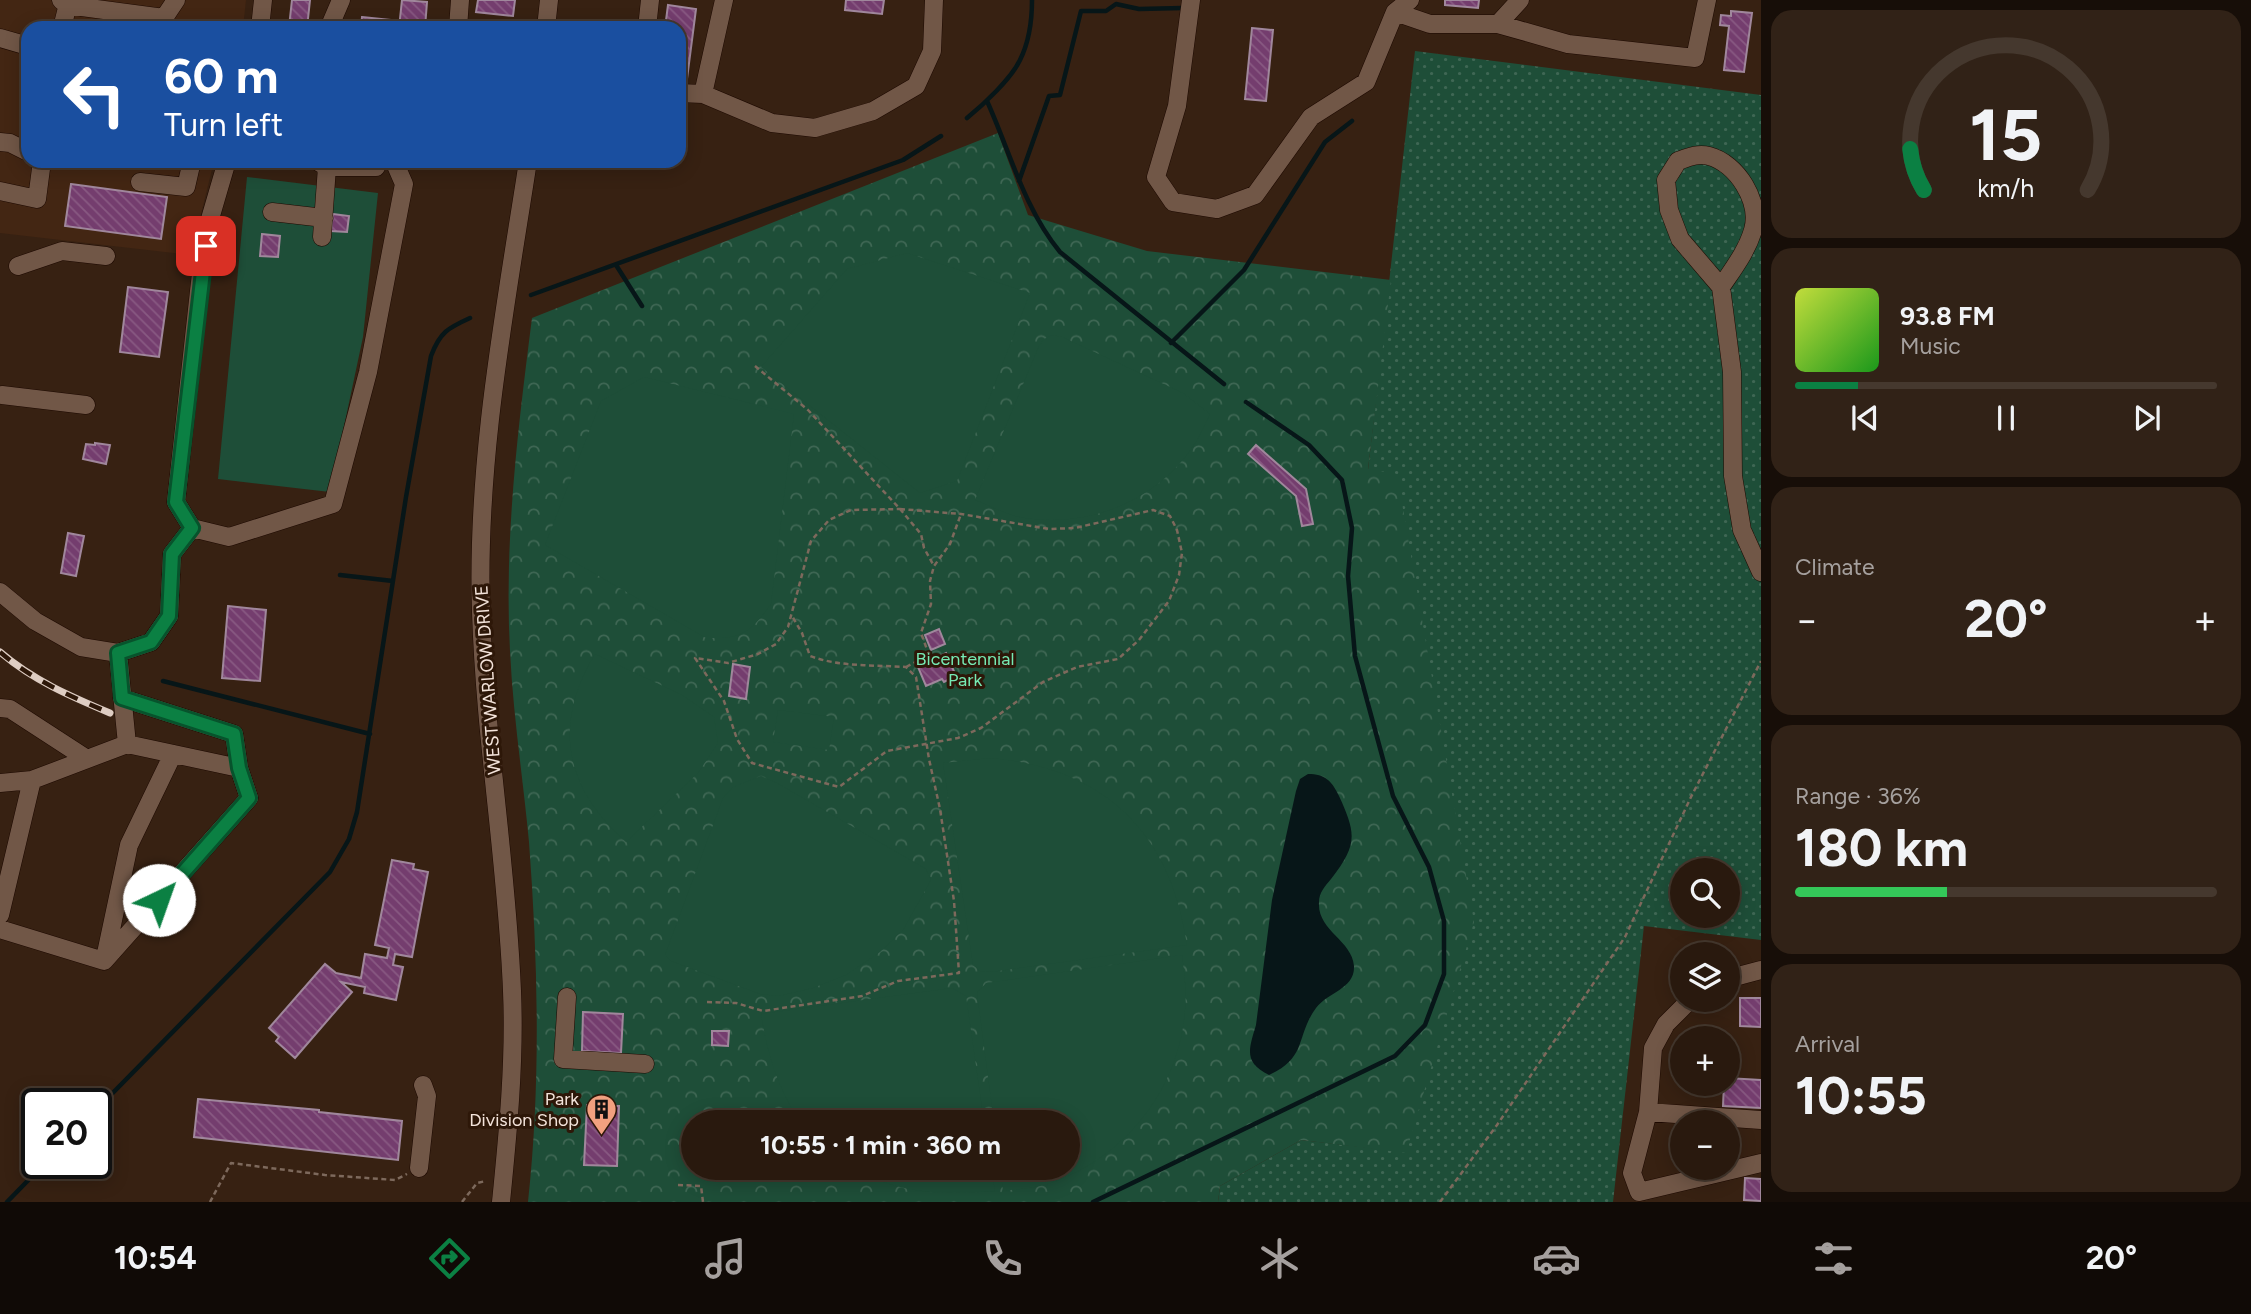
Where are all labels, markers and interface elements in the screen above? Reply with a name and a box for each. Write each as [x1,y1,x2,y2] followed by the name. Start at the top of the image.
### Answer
[164,46,279,105] text: 60 m
[49,49,140,140] icon: left
[1969,92,2043,179] text: 15
[164,106,283,144] text: Turn left
[1977,173,2035,203] text: km/h
[176,216,236,276] pin
[187,227,225,265] icon: arrive
[1900,300,1995,332] text: 93.8 FM
[1900,332,1961,360] text: Music
[1846,399,1884,437] icon: previous
[1987,399,2025,437] icon: pause
[2128,399,2166,437] icon: next
[1795,553,1874,581] text: Climate
[470,585,506,775] street label: WEST WARLOW DRIVE
[1964,588,2048,650] text: 20°
[1795,597,1819,643] text: −
[2193,597,2217,643] text: +
[916,648,1014,691] park label: Bicentennial Park
[1795,782,1921,810] text: Range · 36%
[1795,817,1968,879] text: 180 km
[1670,858,1740,1180] map controls
[1670,858,1740,928] button: search
[122,863,196,937] position arrow
[1670,942,1740,1012] button: layers
[1670,1026,1740,1096] button: +
[1795,1030,1860,1058] text: Arrival
[1795,1065,1927,1127] text: 10:55
[21,1088,112,1179] speed limit sign: 20
[469,1088,579,1131] place label: Park Division Shop
[585,1092,619,1136] building icon: Park Division Shop
[1670,1110,1740,1180] button: −
[760,1129,1001,1161] text: 10:55 · 1 min · 360 m
[425,1234,474,1283] icon: directions
[701,1234,750,1283] icon: music
[978,1234,1027,1283] icon: phone
[1255,1234,1304,1283] icon: climate
[1532,1234,1581,1283] icon: car
[1809,1234,1858,1283] icon: filters
[114,1239,197,1277] text: 10:54
[2086,1239,2137,1277] text: 20°

